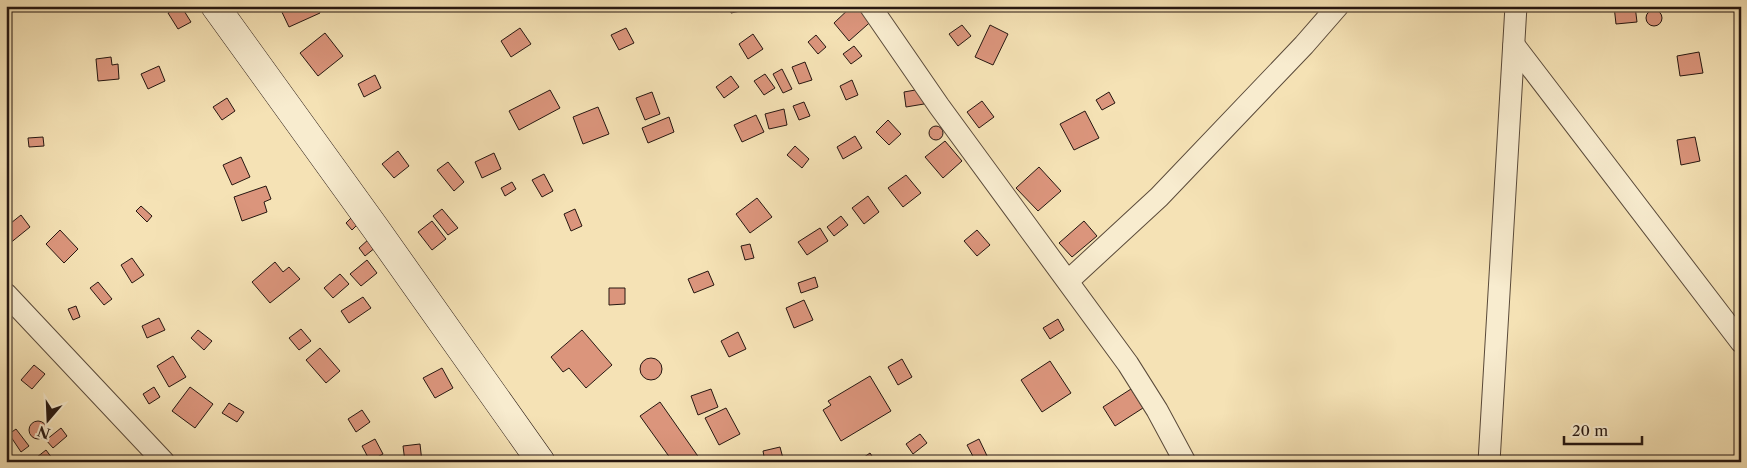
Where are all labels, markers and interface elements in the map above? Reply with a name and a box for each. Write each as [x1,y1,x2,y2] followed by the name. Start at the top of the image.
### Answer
[22,396,72,446] north arrow
[1564,413,1642,445] scale bar
[1572,421,1608,440] text: 20 m
[35,422,52,443] text: N

